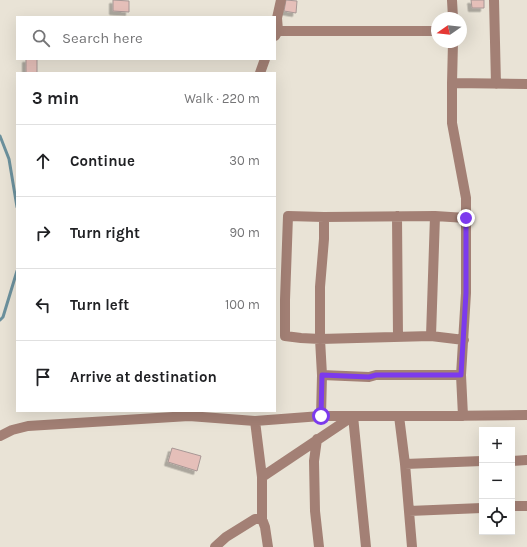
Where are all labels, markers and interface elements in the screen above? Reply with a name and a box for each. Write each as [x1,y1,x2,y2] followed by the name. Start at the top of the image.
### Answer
[431,12,467,48] north arrow
[16,16,276,60] search box
[30,27,52,49] icon: search
[62,29,143,47] text: Search here
[32,88,79,108] text: 3 min
[184,91,260,106] text: Walk · 220 m
[32,150,54,172] icon: ahead
[70,152,135,170] text: Continue
[229,153,260,168] text: 30 m
[457,209,475,227] route end
[32,222,54,244] icon: right
[70,224,140,242] text: Turn right
[229,225,260,240] text: 90 m
[32,294,54,316] icon: left
[70,296,129,314] text: Turn left
[225,297,260,312] text: 100 m
[32,366,54,388] icon: arrive
[70,368,217,386] text: Arrive at destination
[312,407,330,425] route start
[479,427,515,535] map controls
[479,427,515,463] button: +
[479,463,515,499] button: −
[479,499,515,535] button: locate

